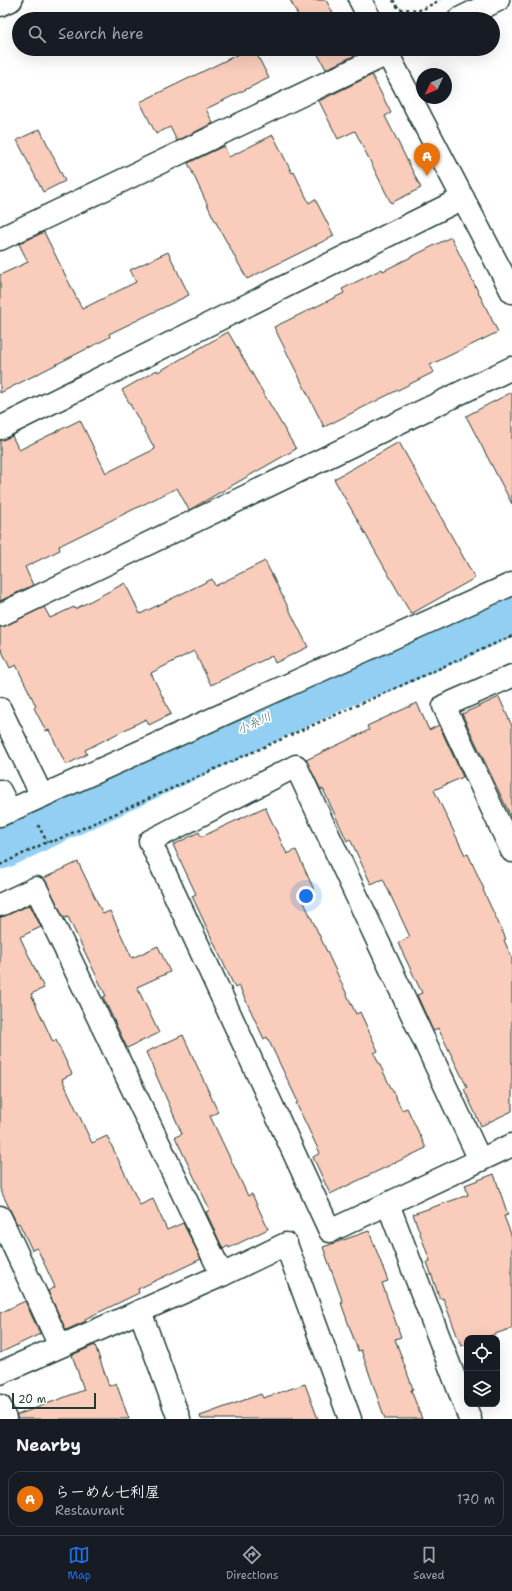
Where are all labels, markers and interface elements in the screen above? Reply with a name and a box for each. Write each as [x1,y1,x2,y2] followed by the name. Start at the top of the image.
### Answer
[12,12,500,56] search box
[26,23,48,45] icon: search
[58,24,144,44] text: Search here
[416,68,452,104] north arrow
[414,143,440,176] pin: A
[234,708,274,738] water label: 小糸川
[296,886,316,906] your location
[464,1335,500,1407] map controls
[464,1335,500,1371] button: locate
[464,1371,500,1407] button: layers
[12,1391,96,1410] scale bar
[18,1392,46,1407] text: 20 m
[16,1434,81,1456] text: Nearby
[55,1482,160,1502] text: らーめん七利屋
[25,1491,35,1508] text: A
[457,1491,495,1508] text: 170 m
[55,1502,125,1519] text: Restaurant
[67,1544,91,1583] tab: Map
[226,1544,278,1583] tab: Directions
[413,1544,445,1583] tab: Saved

